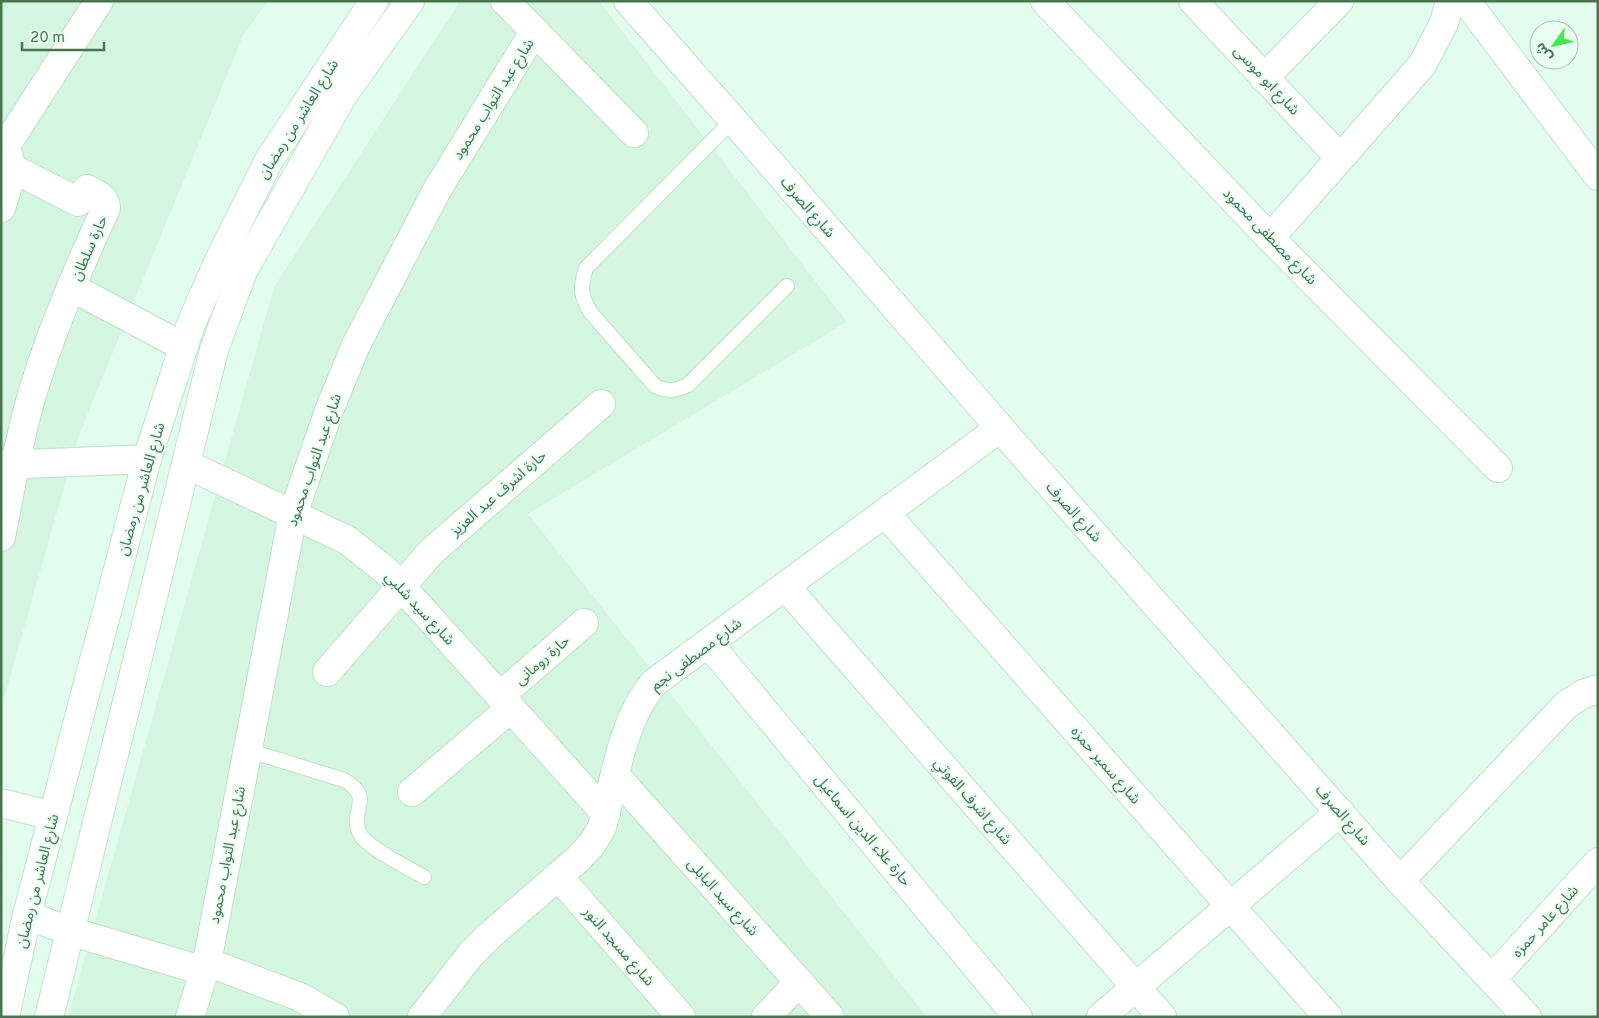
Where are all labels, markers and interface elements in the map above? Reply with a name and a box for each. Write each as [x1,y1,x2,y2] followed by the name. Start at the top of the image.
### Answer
[22,20,105,52] scale bar
[1529,20,1579,70] north arrow
[30,29,65,48] text: 20 m
[449,35,540,164] street label: شارع عبد التواب محمود
[1532,39,1557,64] text: ش
[1228,42,1303,121] street label: شارع ابو موسى
[255,56,345,184] street label: شارع العاشر من رمضان
[774,174,839,243] street label: شارع الصرف
[1217,184,1320,290] street label: شارع مصطفى محمود
[68,213,113,284] street label: حارة سلطان
[284,391,348,530] street label: شارع عبد التواب محمود
[114,420,172,558] street label: شارع العاشر من رمضان
[446,447,551,542] street label: حارة اشرف عبد العزيز
[1040,479,1105,548] street label: شارع الصرف
[379,568,458,651] street label: شارع سيد شلبي
[647,615,747,697] street label: شارع مصطفى نجم
[511,632,575,690] street label: حارة رومانى
[1065,723,1144,810] street label: شارع سمير حمزه
[928,754,1015,850] street label: شارع اشرف الفوتي
[809,771,914,891] street label: حارة علاء الدين اسماعيل
[1309,782,1374,851] street label: شارع الصرف
[206,785,252,926] street label: شارع عبد التواب محمود
[13,812,65,951] street label: شارع العاشر من رمضان
[681,855,762,942] street label: شارع سيد البابلى
[1509,882,1584,963] street label: شارع عامر حمزه
[577,902,658,992] street label: شارع مسجد النور

